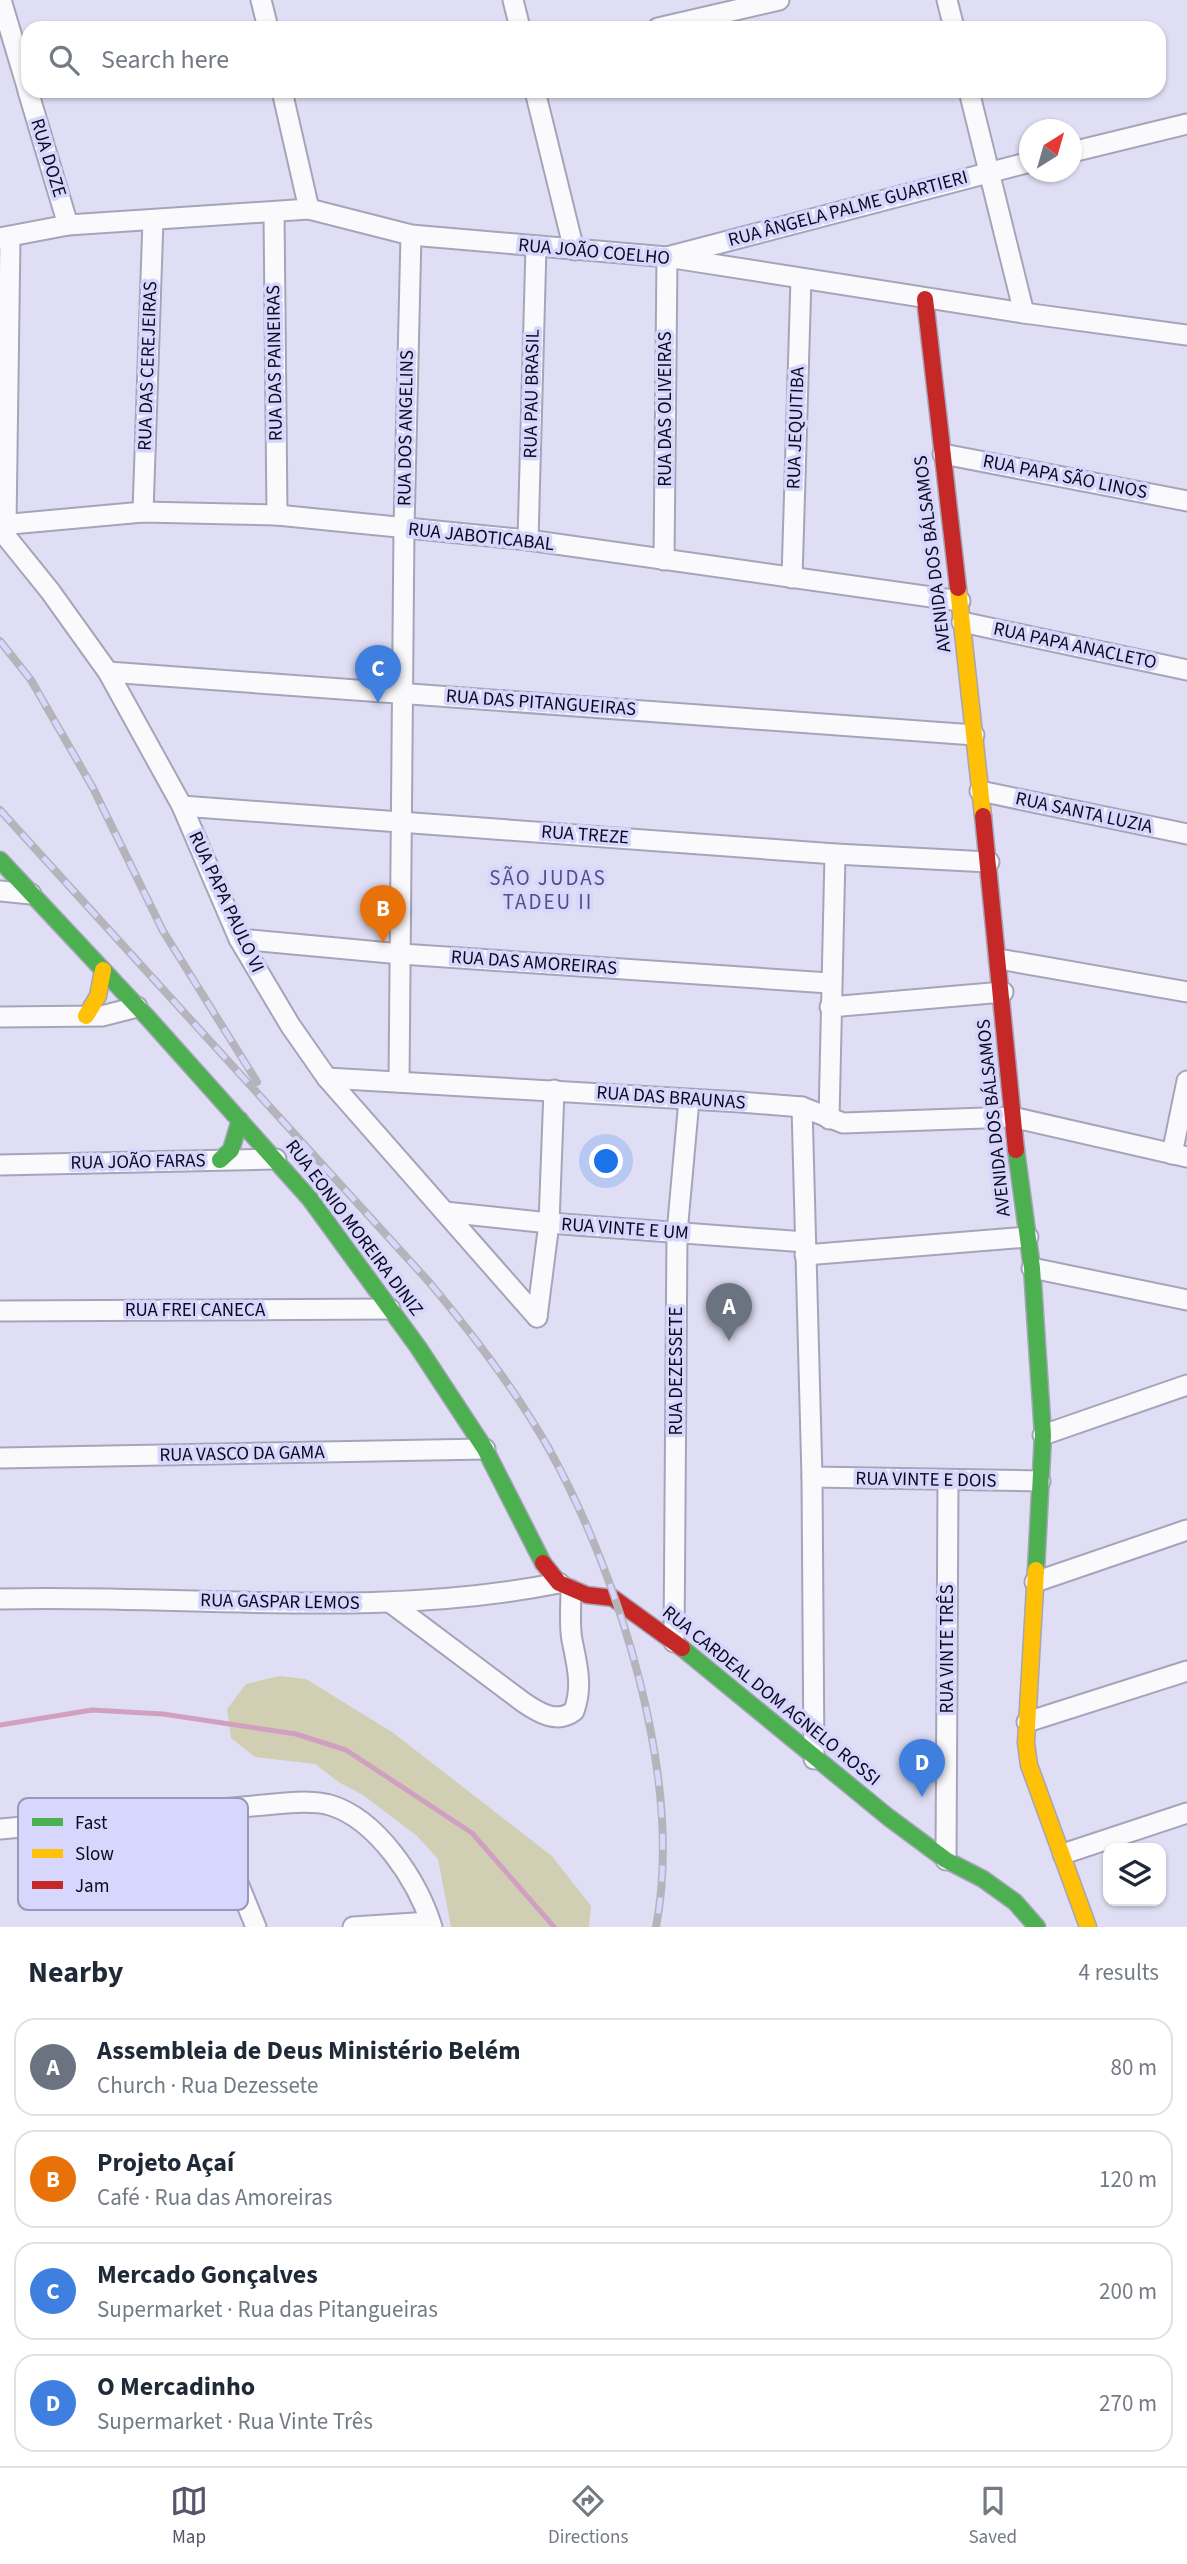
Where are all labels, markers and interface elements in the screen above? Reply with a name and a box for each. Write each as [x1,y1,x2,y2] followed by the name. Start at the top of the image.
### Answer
[21,21,1166,98] search box
[45,41,83,79] icon: search
[101,41,229,78] text: Search here
[23,115,73,201] street label: RUA DOZE
[1019,119,1082,182] north arrow
[725,164,971,254] street label: RUA ÂNGELA PALME GUARTIERI
[517,232,671,272] street label: RUA JOÃO COELHO
[132,281,164,451] street label: RUA DAS CEREJEIRAS
[260,285,290,441] street label: RUA DAS PAINEIRAS
[517,329,547,459] street label: RUA PAU BRASIL
[652,331,679,487] street label: RUA DAS OLIVEIRAS
[391,350,421,506] street label: RUA DOS ANGELINS
[780,366,812,490] street label: RUA JEQUITIBA
[980,448,1150,506] street label: RUA PAPA SÃO LINOS
[908,454,958,654] street label: AVENIDA DOS BÁLSAMOS
[407,516,555,558] street label: RUA JABOTICABAL
[991,616,1159,676] street label: RUA PAPA ANACLETO
[355,645,401,703] pin: C
[445,683,637,723] street label: RUA DAS PITANGUEIRAS
[1013,785,1156,841] street label: RUA SANTA LUZIA
[540,818,630,852] street label: RUA TREZE
[181,827,271,977] street label: RUA PAPA PAULO VI
[489,863,607,917] district label: SÃO JUDAS TADEU II
[360,885,406,943] pin: B
[450,944,618,982] street label: RUA DAS AMOREIRAS
[970,1018,1018,1218] street label: AVENIDA DOS BÁLSAMOS
[595,1079,747,1117] street label: RUA DAS BRAUNAS
[279,1134,429,1322] street label: RUA EONIO MOREIRA DINIZ
[589,1144,623,1178] your location
[70,1147,206,1177] street label: RUA JOÃO FARAS
[560,1211,690,1247] street label: RUA VINTE E UM
[706,1283,752,1341] pin: A
[125,1297,266,1324] street label: RUA FREI CANECA
[663,1306,690,1436] street label: RUA DEZESSETE
[159,1439,326,1469] street label: RUA VASCO DA GAMA
[855,1465,997,1495] street label: RUA VINTE E DOIS
[934,1584,961,1714] street label: RUA VINTE TRÊS
[200,1587,360,1617] street label: RUA GASPAR LEMOS
[656,1599,886,1793] street label: RUA CARDEAL DOM AGNELO ROSSI
[899,1739,945,1797] pin: D
[18,1798,248,1910] legend
[75,1810,108,1837] text: Fast
[75,1841,114,1868] text: Slow
[1103,1843,1166,1906] map controls
[1103,1843,1166,1906] button: layers
[75,1873,109,1900] text: Jam
[28,1951,123,1994] text: Nearby
[1079,1956,1159,1989] text: 4 results
[97,2032,520,2069] text: Assembleia de Deus Ministério Belém
[46,2051,60,2084] text: A
[1110,2051,1157,2084] text: 80 m
[97,2069,318,2102] text: Church · Rua Dezessete
[97,2144,234,2181] text: Projeto Açaí
[46,2163,60,2196] text: B
[1099,2163,1157,2196] text: 120 m
[97,2181,332,2214] text: Café · Rua das Amoreiras
[97,2256,318,2293] text: Mercado Gonçalves
[46,2275,60,2308] text: C
[1099,2275,1157,2308] text: 200 m
[97,2293,438,2326] text: Supermarket · Rua das Pitangueiras
[97,2368,255,2405] text: O Mercadinho
[46,2387,60,2420] text: D
[1099,2387,1157,2420] text: 270 m
[97,2405,373,2438] text: Supermarket · Rua Vinte Três
[170,2482,208,2551] tab: Map
[548,2482,628,2551] tab: Directions
[968,2482,1017,2551] tab: Saved

